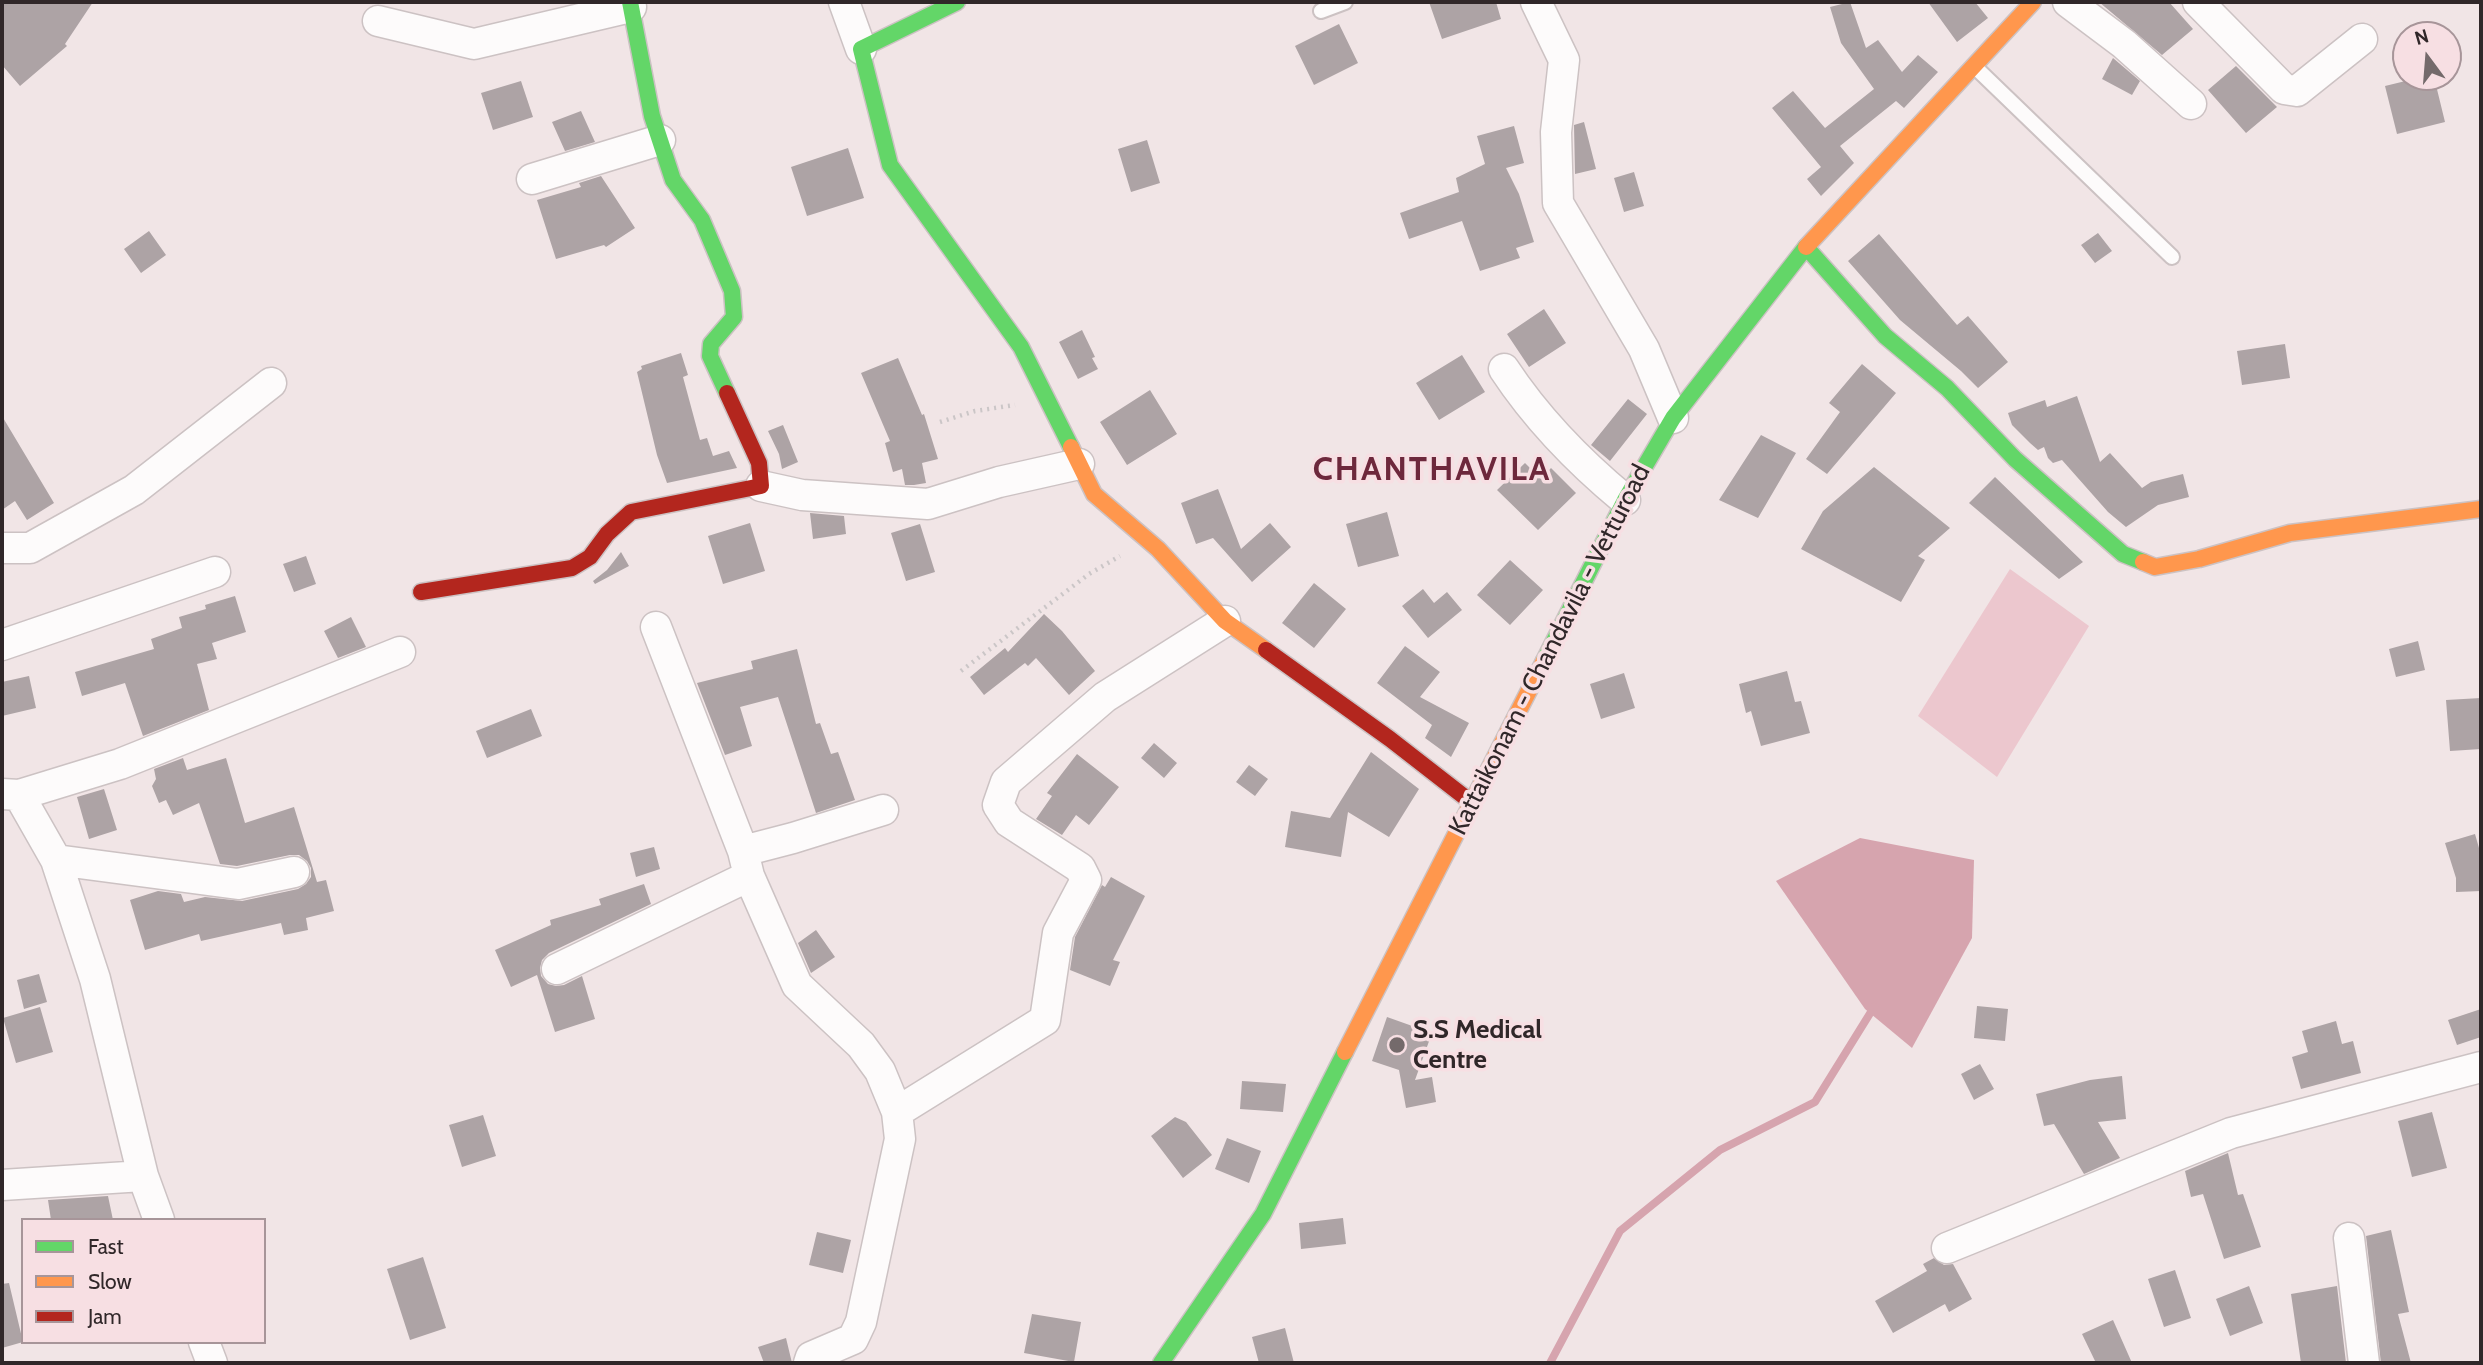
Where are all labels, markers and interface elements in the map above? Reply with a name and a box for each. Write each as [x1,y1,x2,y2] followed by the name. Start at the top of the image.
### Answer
[2392,21,2462,91] north arrow
[2412,24,2431,50] text: N
[1314,450,1550,490] district label: CHANTHAVILA
[1443,460,1657,840] street label: Kattaikonam - Chandavila - Vetturoad
[1413,1014,1542,1076] place label: S.S Medical Centre
[1387,1035,1407,1055] marker: S.S Medical Centre
[21,1218,266,1344] legend
[88,1234,124,1259] text: Fast
[88,1269,132,1294] text: Slow
[88,1304,122,1329] text: Jam

